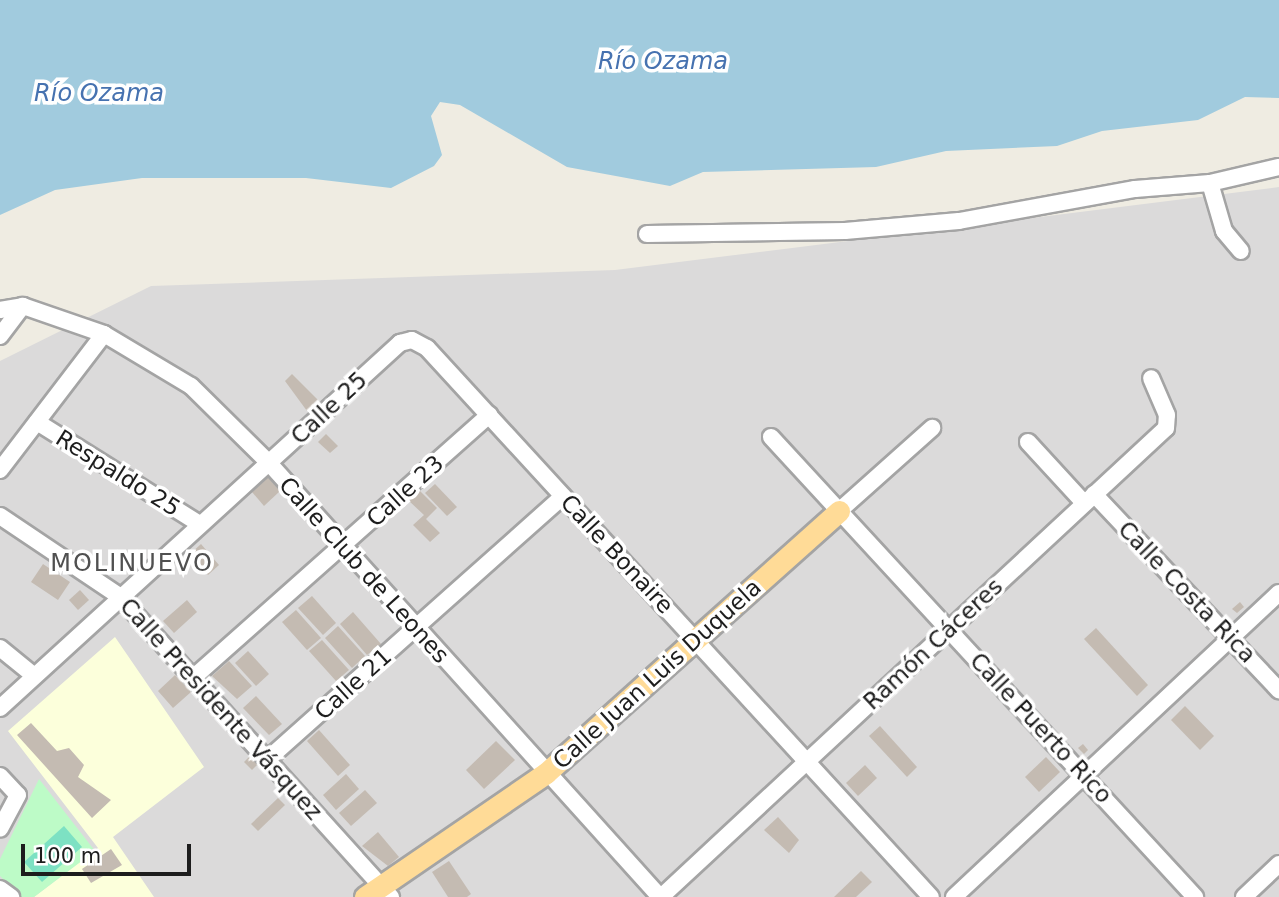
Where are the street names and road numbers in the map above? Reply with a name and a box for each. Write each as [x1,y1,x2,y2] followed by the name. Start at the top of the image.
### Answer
[285,366,373,450] street label: Calle 25
[51,424,185,522] street label: Respaldo 25
[361,449,449,533] street label: Calle 23
[273,471,455,669] street label: Calle Club de Leones
[555,489,679,619] street label: Calle Bonaire
[1112,515,1262,669] street label: Calle Costa Rica
[547,573,767,775] street label: Calle Juan Luis Duquela
[858,573,1008,715] street label: Ramón Cáceres
[114,593,328,825] street label: Calle Presidente Vásquez
[309,642,397,726] street label: Calle 21
[964,647,1118,809] street label: Calle Puerto Rico

